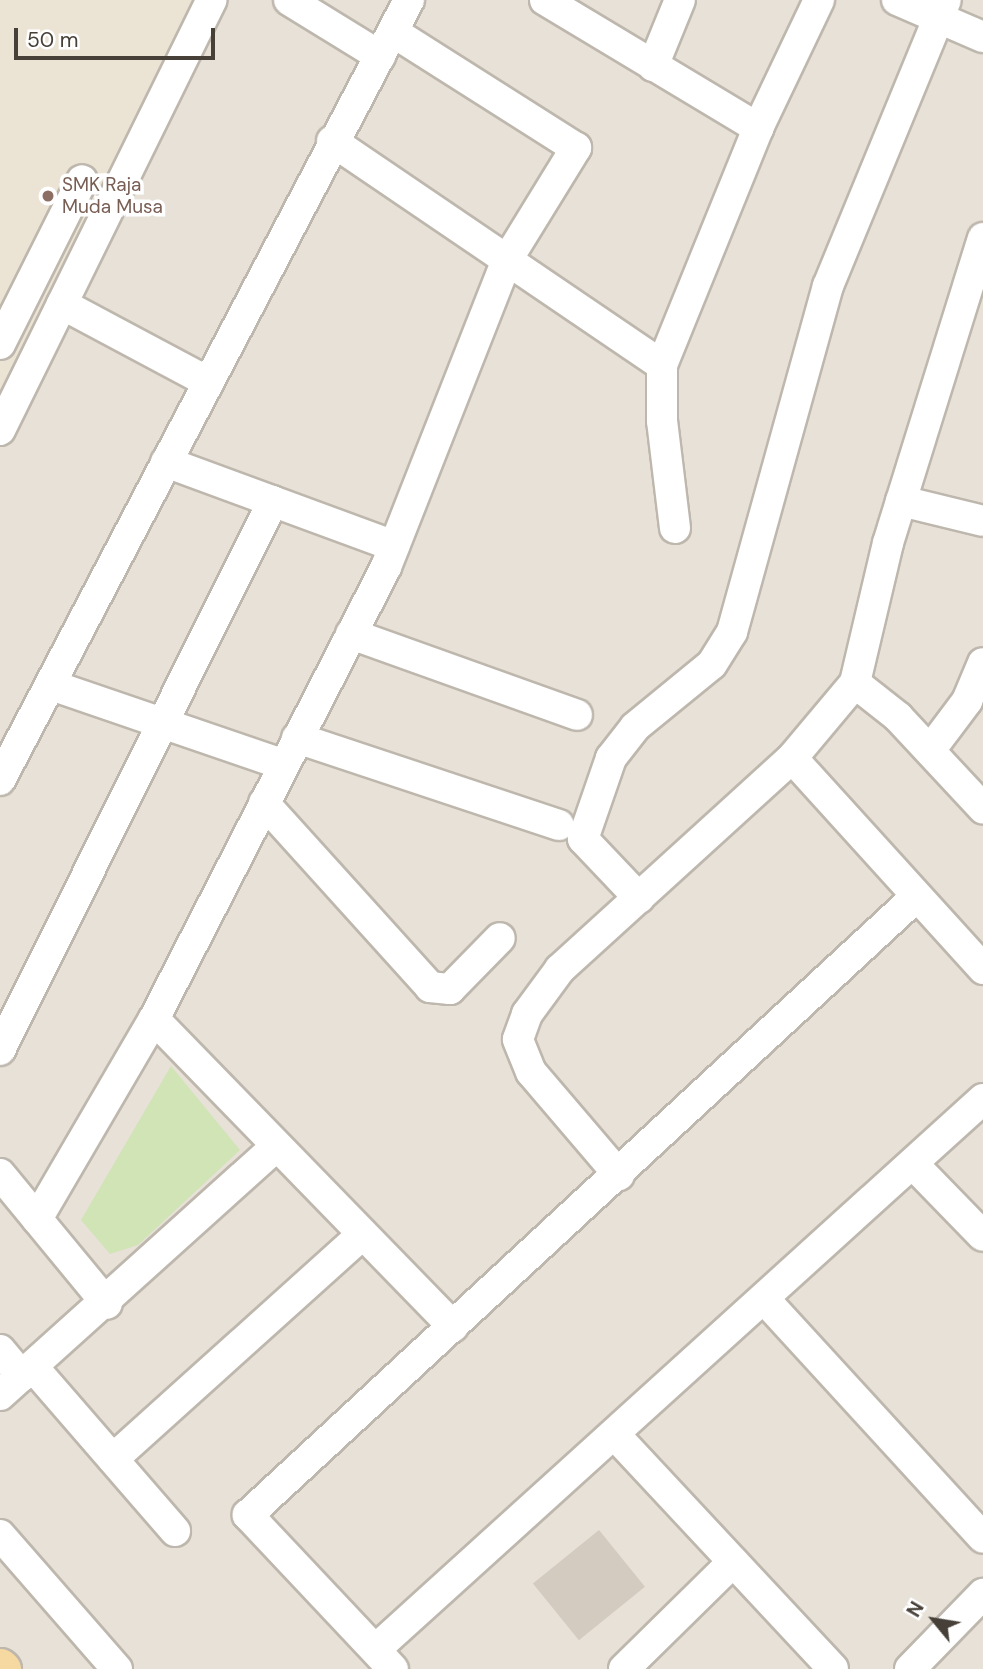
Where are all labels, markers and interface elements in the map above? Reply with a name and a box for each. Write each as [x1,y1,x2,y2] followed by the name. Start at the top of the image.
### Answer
[18,14,219,58] scale bar
[27,26,78,54] text: 50 m
[62,174,163,218] place label: SMK Raja Muda Musa
[40,188,56,204] marker: SMK Raja Muda Musa
[899,1585,969,1655] north arrow
[901,1597,930,1622] text: N

